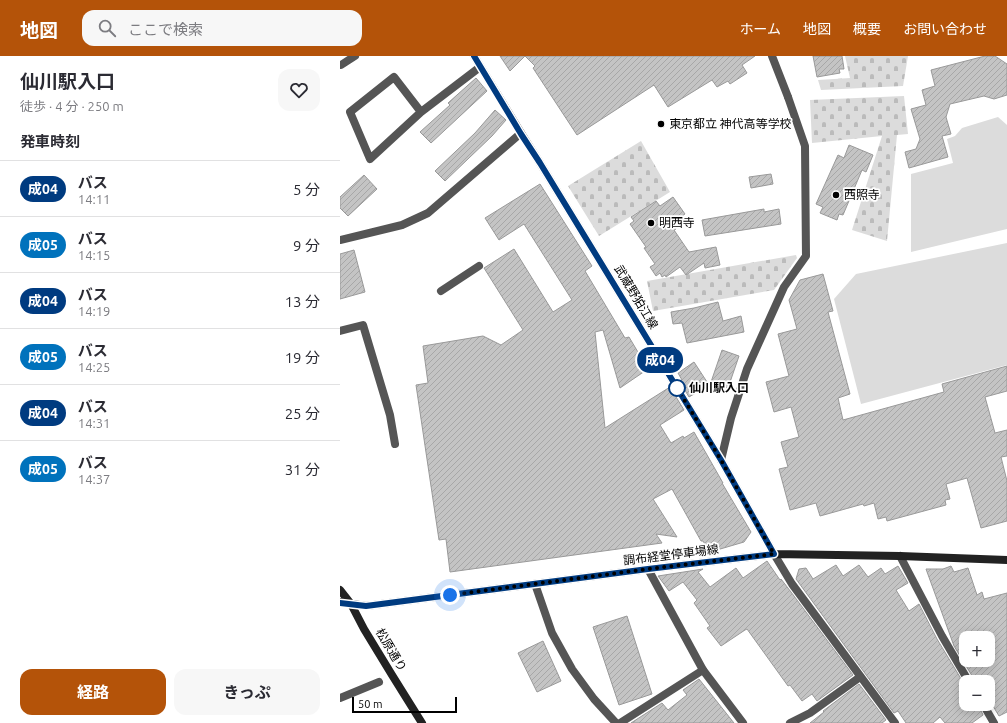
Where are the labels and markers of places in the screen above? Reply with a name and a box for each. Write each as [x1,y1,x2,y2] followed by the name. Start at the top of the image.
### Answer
[669,117,792,130] place label: 東京都立 神代高等学校
[656,119,666,129] marker: 東京都立 神代高等学校
[844,188,880,201] place label: 西照寺
[831,190,841,200] marker: 西照寺
[659,216,695,229] place label: 明西寺
[646,218,656,228] marker: 明西寺
[668,379,686,397] marker: 仙川駅入口
[689,381,749,394] place label: 仙川駅入口

